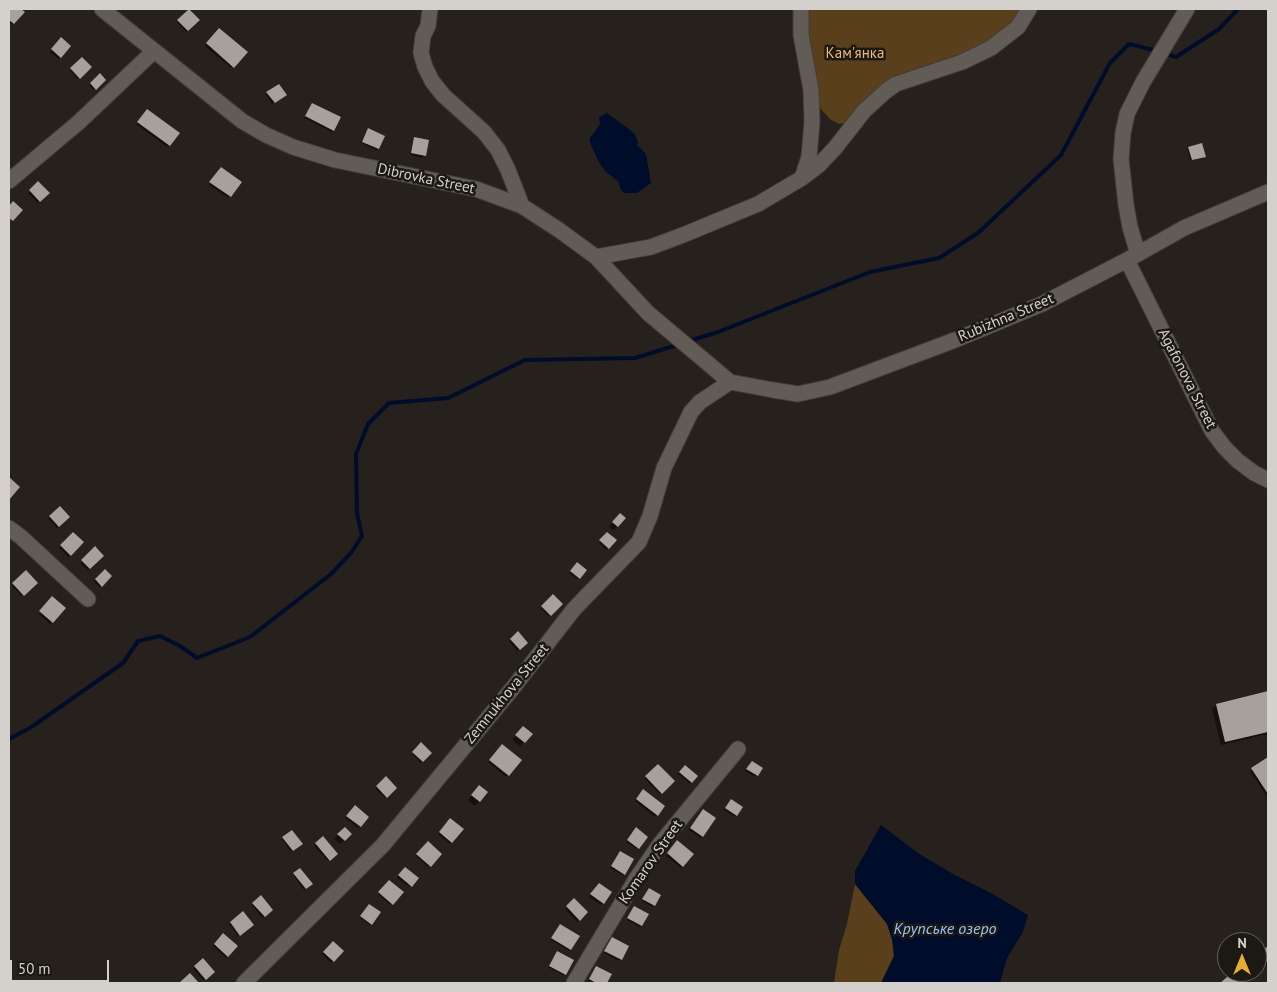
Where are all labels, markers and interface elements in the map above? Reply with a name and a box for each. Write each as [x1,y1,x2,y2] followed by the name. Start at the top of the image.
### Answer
[826,45,884,63] park label: Кам'янка
[376,160,476,198] street label: Dibrovka Street
[956,290,1056,346] street label: Rubizhna Street
[1154,326,1220,432] street label: Agafonova Street
[461,640,553,748] street label: Zemnukhova Street
[615,816,687,908] street label: Komarov Street
[893,919,997,939] water label: Крупське озеро
[1217,932,1267,982] north arrow
[1237,934,1247,952] text: N
[12,950,111,982] scale bar
[18,959,51,978] text: 50 m

